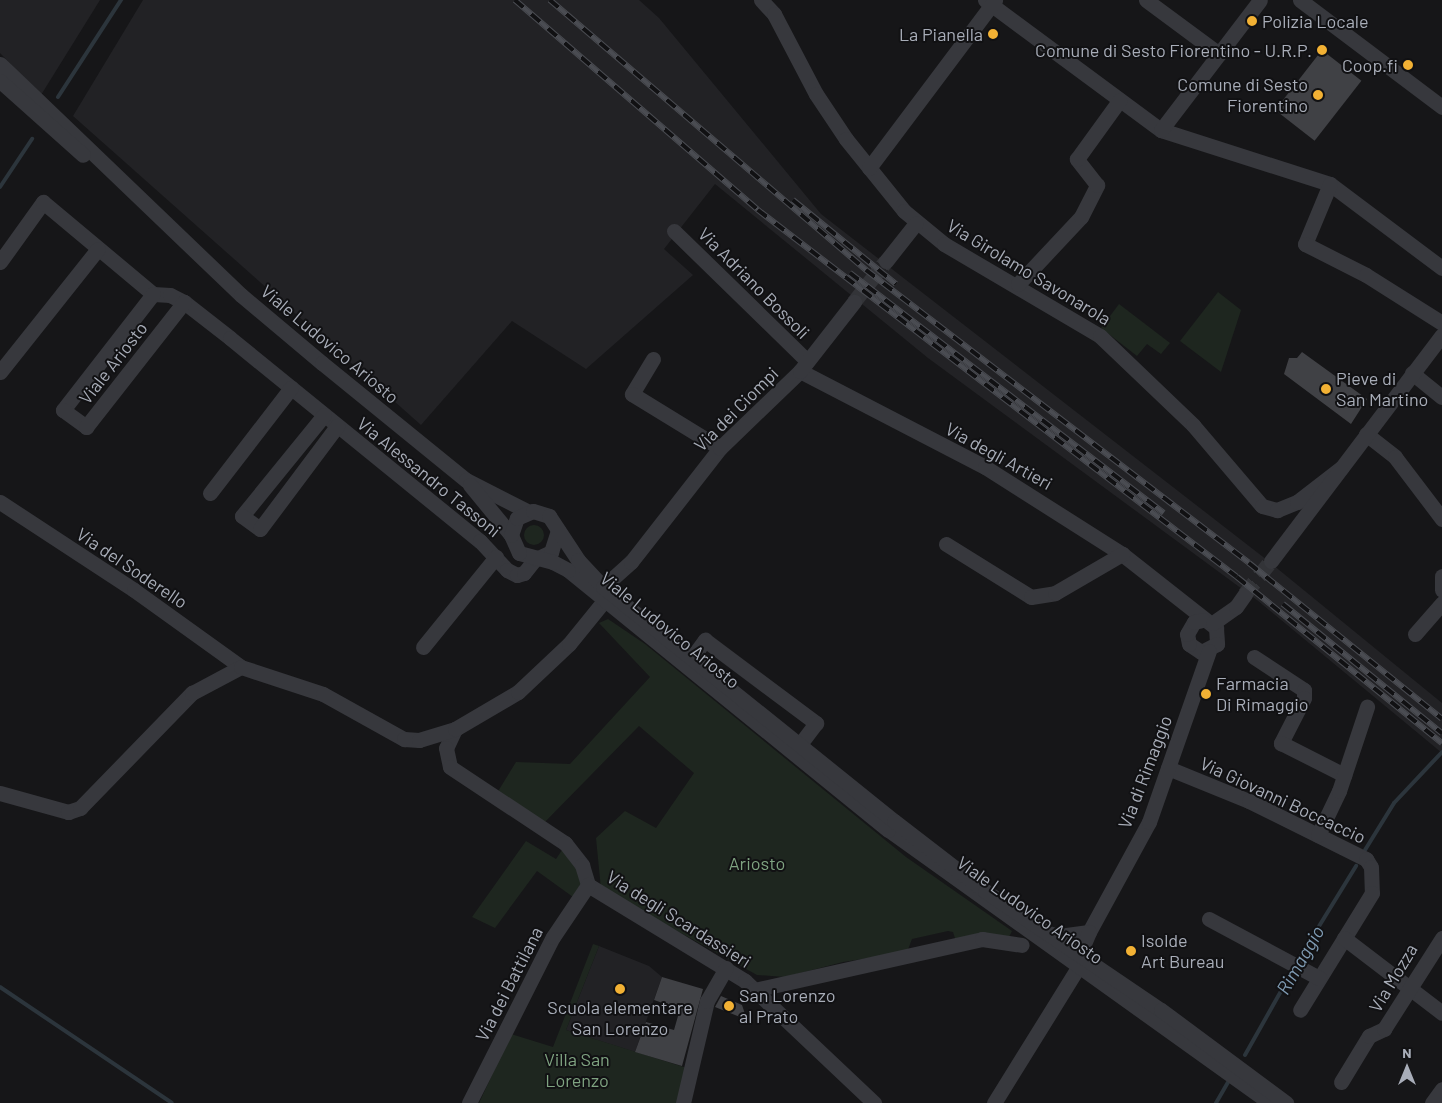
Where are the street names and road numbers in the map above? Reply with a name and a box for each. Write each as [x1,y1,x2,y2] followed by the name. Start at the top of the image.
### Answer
[943,214,1115,330] street label: Via Girolamo Savonarola
[694,223,814,343] street label: Via Adriano Bossoli
[257,280,403,408] street label: Viale Ludovico Ariosto
[74,318,152,408] street label: Viale Ariosto
[689,362,783,456] street label: Via dei Ciompi
[353,412,505,542] street label: Via Alessandro Tassoni
[942,418,1056,494] street label: Via degli Artieri
[72,523,192,613] street label: Via del Soderello
[596,567,744,693] street label: Viale Ludovico Ariosto
[1114,712,1176,832] street label: Via di Rimaggio
[1197,752,1369,848] street label: Via Giovanni Boccaccio
[953,851,1107,969] street label: Viale Ludovico Ariosto
[603,866,755,972] street label: Via degli Scardassieri
[471,923,547,1045] street label: Via dei Battilana
[1364,940,1422,1016] street label: Via Mozza

